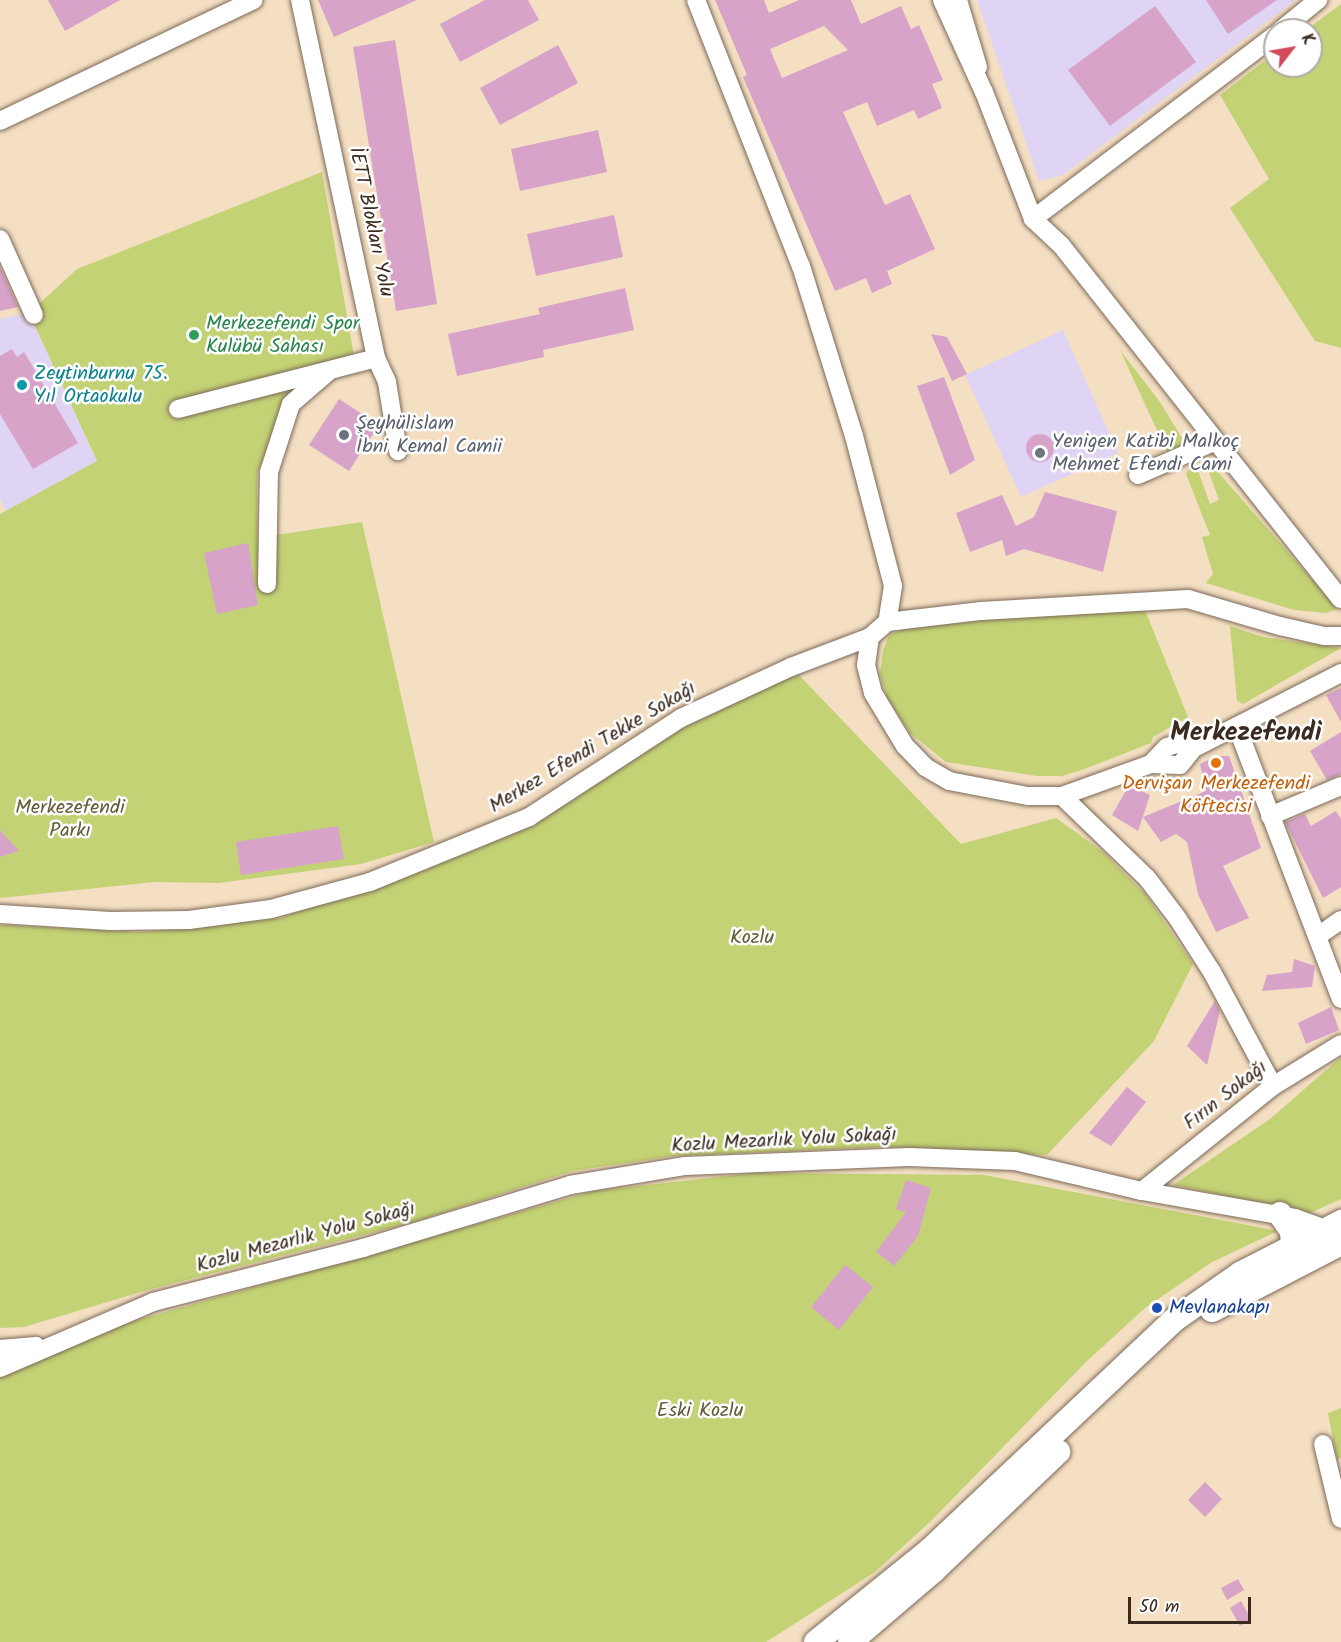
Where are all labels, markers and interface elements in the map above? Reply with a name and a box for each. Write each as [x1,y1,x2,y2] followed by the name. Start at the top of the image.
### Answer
[1263,18,1323,78] north arrow
[1294,29,1320,50] text: K
[342,145,398,299] street label: İETT Blokları Yolu
[206,312,359,359] place label: Merkezefendi Spor Kulübü Sahası
[187,328,201,342] marker: Merkezefendi Spor Kulübü Sahası
[34,362,168,409] place label: Zeytinburnu 75. Yıl Ortaokulu
[15,378,29,392] marker: Zeytinburnu 75. Yıl Ortaokulu
[356,412,502,459] place label: Şeyhülislam İbni Kemal Camii
[337,428,351,442] marker: Şeyhülislam İbni Kemal Camii
[1052,430,1240,477] place label: Yenigen Katibi Malkoç Mehmet Efendi Cami
[1033,446,1047,460] marker: Yenigen Katibi Malkoç Mehmet Efendi Cami
[485,677,701,819] street label: Merkez Efendi Tekke Sokağı
[1170,718,1322,750] district label: Merkezefendi
[1209,756,1223,770] marker: Dervişan Merkezefendi Köftecisi
[1122,773,1310,820] place label: Dervişan Merkezefendi Köftecisi
[15,797,125,844] park label: Merkezefendi Parkı
[730,926,774,950] park label: Kozlu
[1180,1056,1272,1136] street label: Fırın Sokağı
[671,1123,897,1159] street label: Kozlu Mezarlık Yolu Sokağı
[194,1197,418,1279] street label: Kozlu Mezarlık Yolu Sokağı
[1169,1296,1270,1320] place label: Mevlanakapı
[1150,1301,1164,1315] marker: Mevlanakapı
[657,1399,743,1423] park label: Eski Kozlu
[1131,1585,1254,1623] scale bar
[1139,1593,1179,1622] text: 50 m

